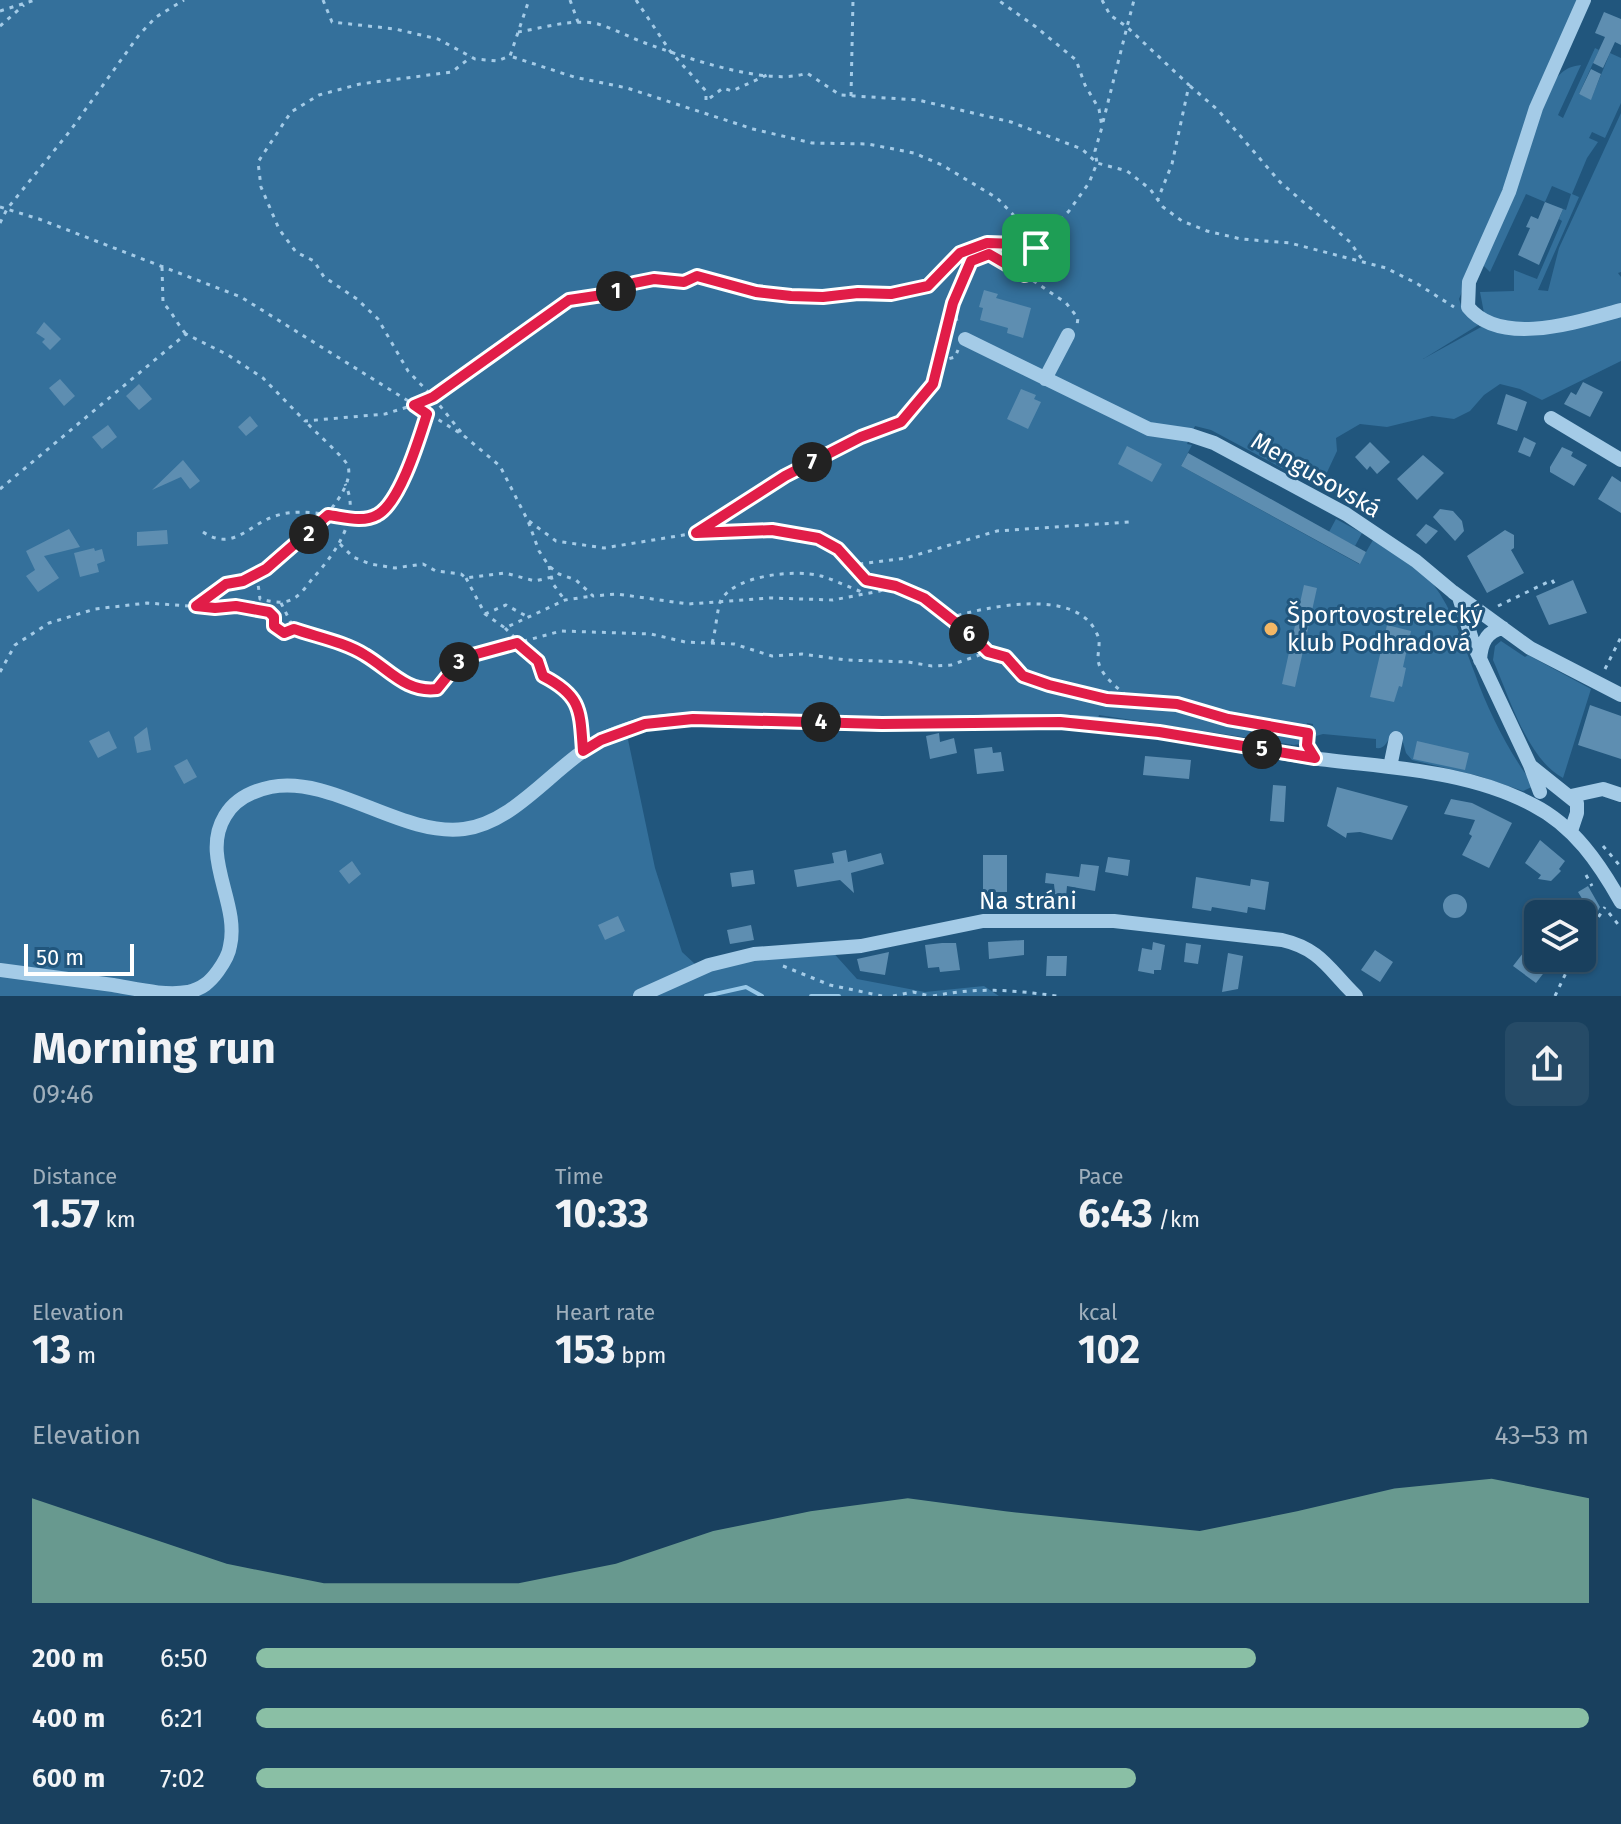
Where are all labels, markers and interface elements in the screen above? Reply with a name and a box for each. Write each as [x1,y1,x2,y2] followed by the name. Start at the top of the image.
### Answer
[1002,214,1070,282] pin
[1014,226,1058,270] icon: arrive
[596,271,636,311] pin: 1
[611,277,621,304] text: 1
[1246,427,1386,523] street label: Mengusovská
[792,442,832,482] pin: 7
[807,448,817,475] text: 7
[289,514,329,554] pin: 2
[303,520,315,547] text: 2
[1287,600,1483,657] place label: Športovostrelecký klub Podhradová
[949,614,989,654] pin: 6
[963,620,975,647] text: 6
[1262,620,1280,638] marker: Športovostrelecký klub Podhradová
[439,642,479,682] pin: 3
[453,648,465,675] text: 3
[801,702,841,742] pin: 4
[815,708,827,735] text: 4
[1242,729,1282,769] pin: 5
[1256,735,1268,762] text: 5
[979,887,1077,915] street label: Na stráni
[1524,900,1596,972] map controls
[1524,900,1596,972] button: layers
[24,940,134,976] scale bar
[36,944,84,971] text: 50 m
[32,1022,276,1075] text: Morning run
[1505,1022,1589,1106] button: share
[32,1079,94,1110] text: 09:46
[32,1163,117,1190] text: Distance
[555,1163,603,1190] text: Time
[1078,1163,1124,1190] text: Pace
[32,1190,100,1238] text: 1.57
[555,1190,649,1238] text: 10:33
[1078,1190,1153,1238] text: 6:43
[100,1206,136,1233] text: km
[1153,1206,1200,1233] text: /km
[32,1299,124,1326] text: Elevation
[555,1299,655,1326] text: Heart rate
[1078,1299,1118,1326] text: kcal
[32,1326,71,1374] text: 13
[555,1326,615,1374] text: 153
[1078,1326,1140,1374] text: 102
[71,1342,96,1369] text: m
[615,1342,666,1369] text: bpm
[32,1420,141,1451] text: Elevation
[1494,1420,1589,1451] text: 43–53 m
[32,1643,104,1674] text: 200 m
[160,1643,208,1674] text: 6:50
[32,1703,105,1734] text: 400 m
[160,1703,204,1734] text: 6:21
[32,1763,105,1794] text: 600 m
[160,1763,205,1794] text: 7:02

